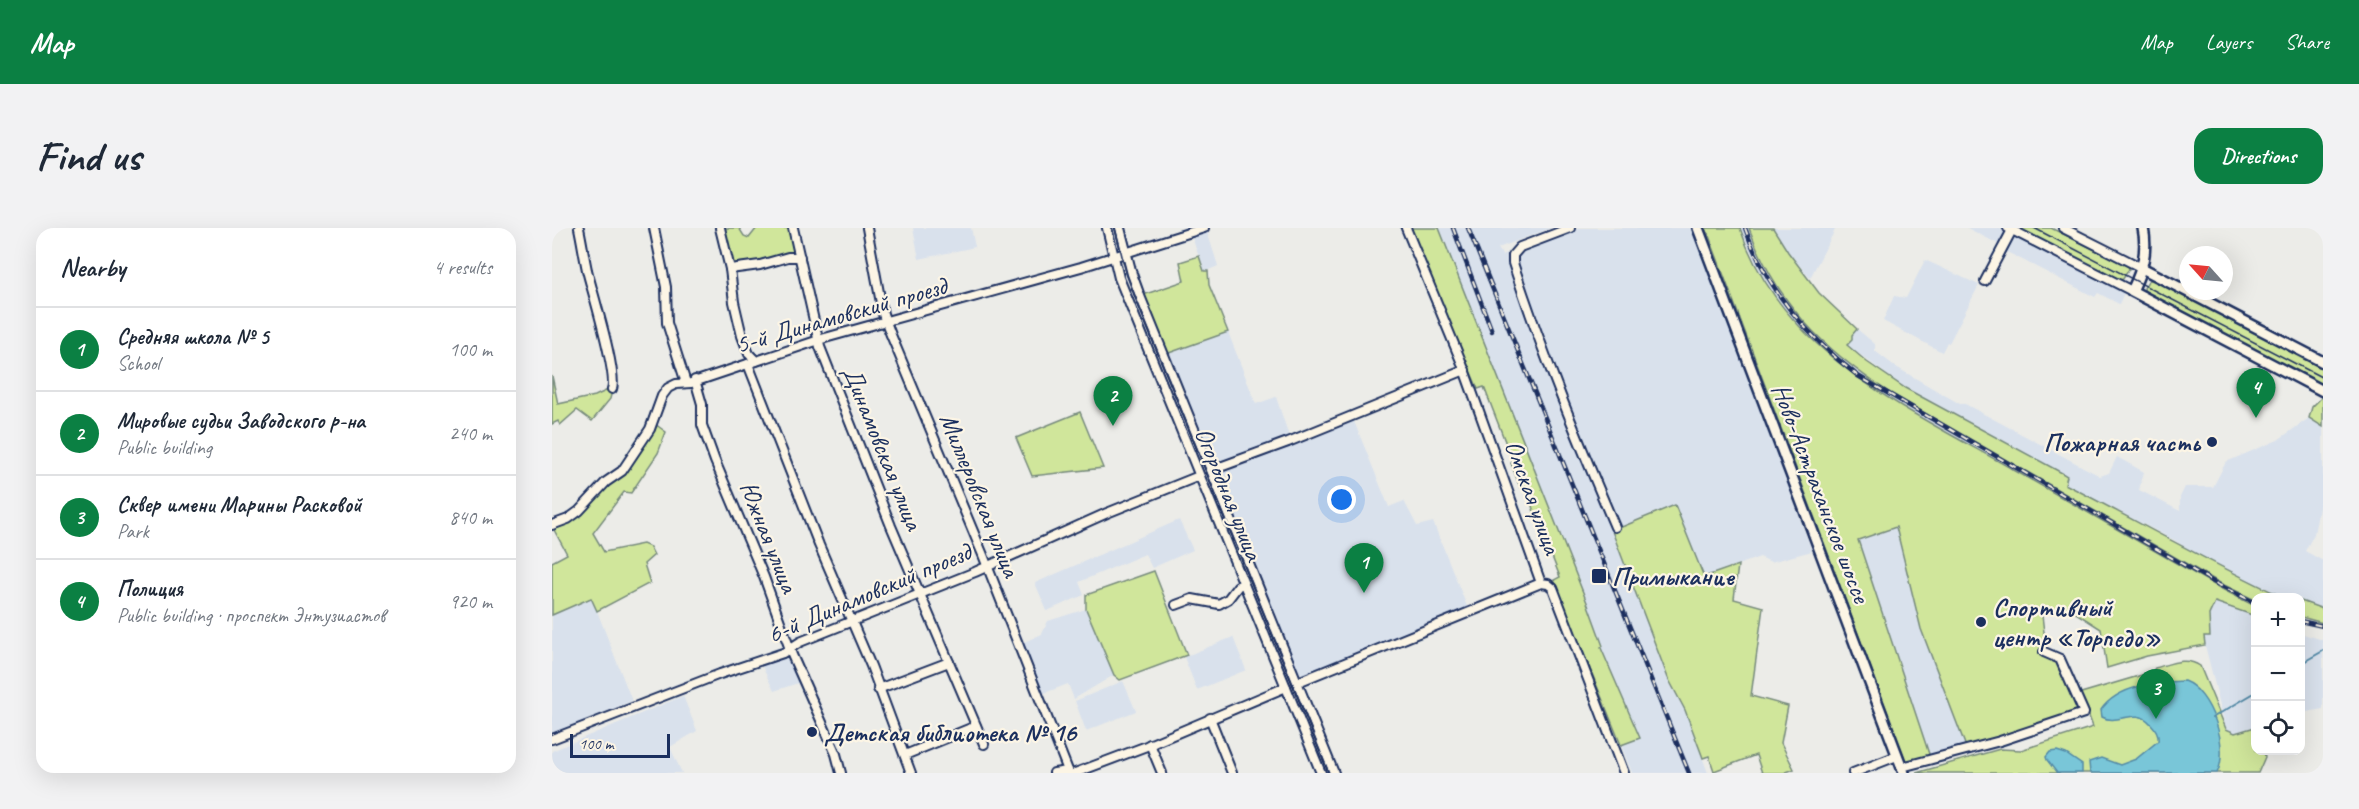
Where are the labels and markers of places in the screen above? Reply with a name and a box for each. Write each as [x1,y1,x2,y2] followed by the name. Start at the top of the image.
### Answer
[2236,368,2276,418] pin: 4
[1094,376,1132,426] pin: 2
[2044,426,2202,459] place label: Пожарная часть
[2205,435,2219,449] marker: Пожарная часть
[1344,544,1384,593] pin: 1
[1612,560,1736,593] place label: Примыкание
[1590,567,1608,585] marker: Примыкание
[1993,591,2161,654] place label: Спортивный центр «Торпедо»
[1974,615,1988,629] marker: Спортивный центр «Торпедо»
[2136,670,2176,719] pin: 3
[824,716,1078,749] place label: Детская библиотека № 16
[805,725,819,739] marker: Детская библиотека № 16

